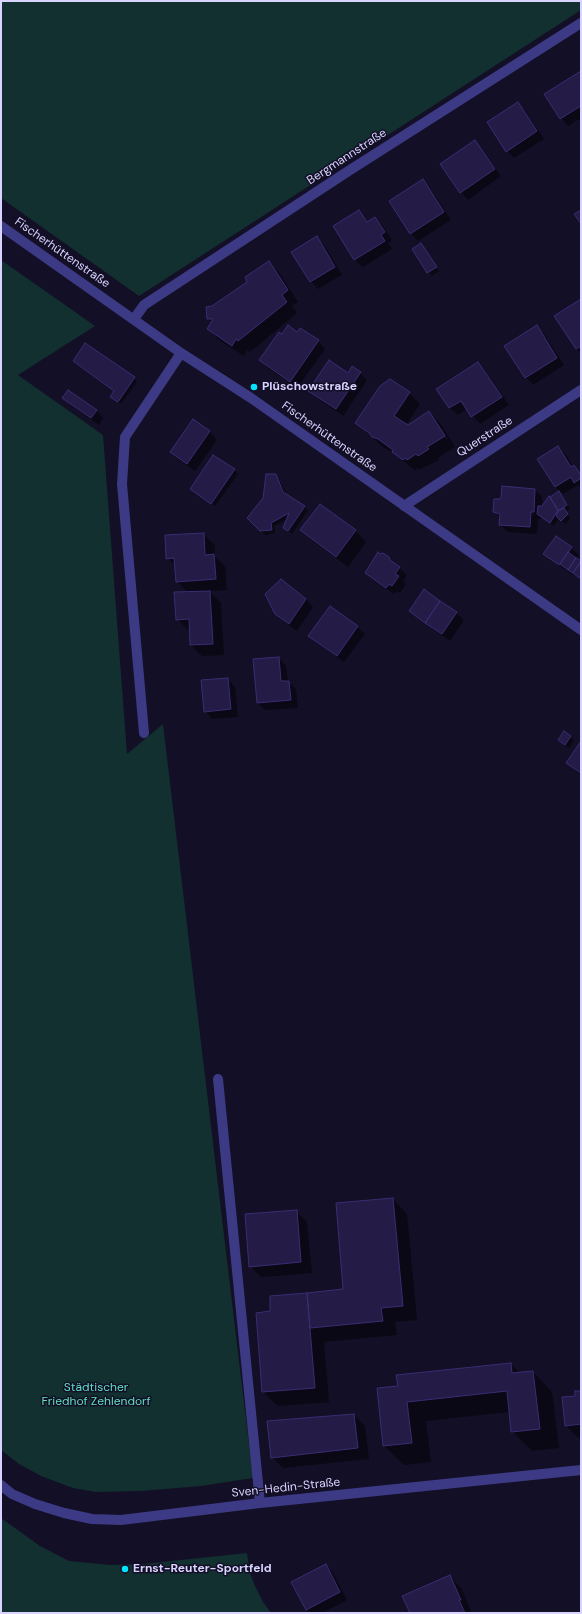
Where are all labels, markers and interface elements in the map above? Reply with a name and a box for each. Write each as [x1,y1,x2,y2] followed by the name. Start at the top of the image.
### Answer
[304,126,390,188] street label: Bergmannstraße
[12,215,112,291] street label: Fischerhüttenstraße
[262,380,357,394] place label: Plüschowstraße
[249,382,259,392] marker: Plüschowstraße
[279,399,379,475] street label: Fischerhüttenstraße
[454,414,516,460] street label: Querstraße
[41,1381,151,1409] park label: Städtischer Friedhof Zehlendorf
[231,1475,341,1501] street label: Sven-Hedin-Straße
[133,1562,272,1576] place label: Ernst-Reuter-Sportfeld
[120,1564,130,1574] marker: Ernst-Reuter-Sportfeld

